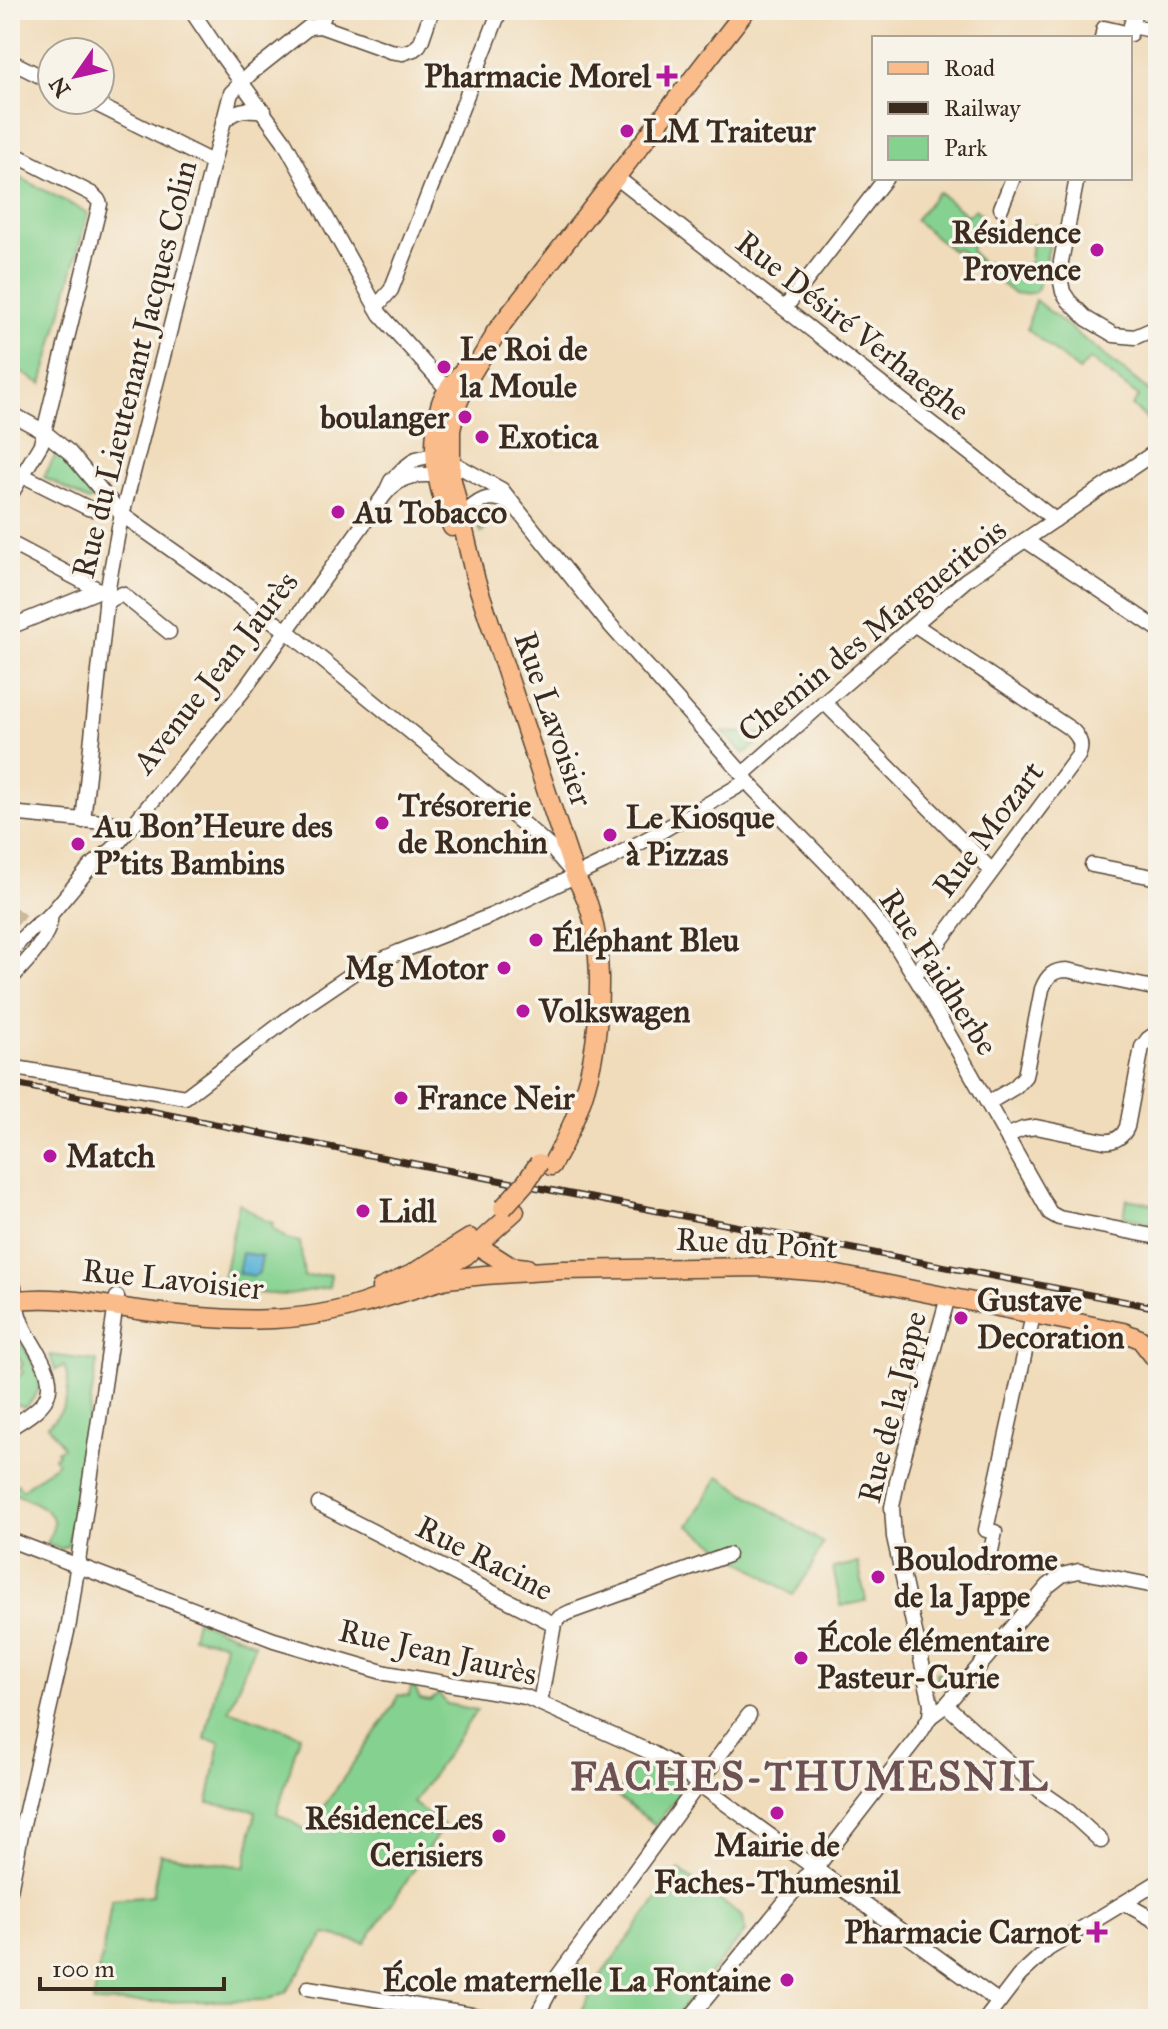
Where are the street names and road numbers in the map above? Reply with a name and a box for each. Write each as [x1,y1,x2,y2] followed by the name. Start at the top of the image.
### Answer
[64,156,205,582] street label: Rue du Lieutenant Jacques Colin
[728,223,977,430] street label: Rue Désiré Verhaeghe
[730,510,1014,751] street label: Chemin des Margueritois
[123,563,306,783] street label: Avenue Jean Jaurès
[505,627,602,812] street label: Rue Lavoisier
[925,754,1052,905] street label: Rue Mozart
[871,882,1007,1062] street label: Rue Faidherbe
[675,1220,839,1267] street label: Rue du Pont
[80,1251,266,1308] street label: Rue Lavoisier
[850,1307,935,1507] street label: Rue de la Jappe
[410,1507,560,1610] street label: Rue Racine
[335,1611,541,1694] street label: Rue Jean Jaurès

